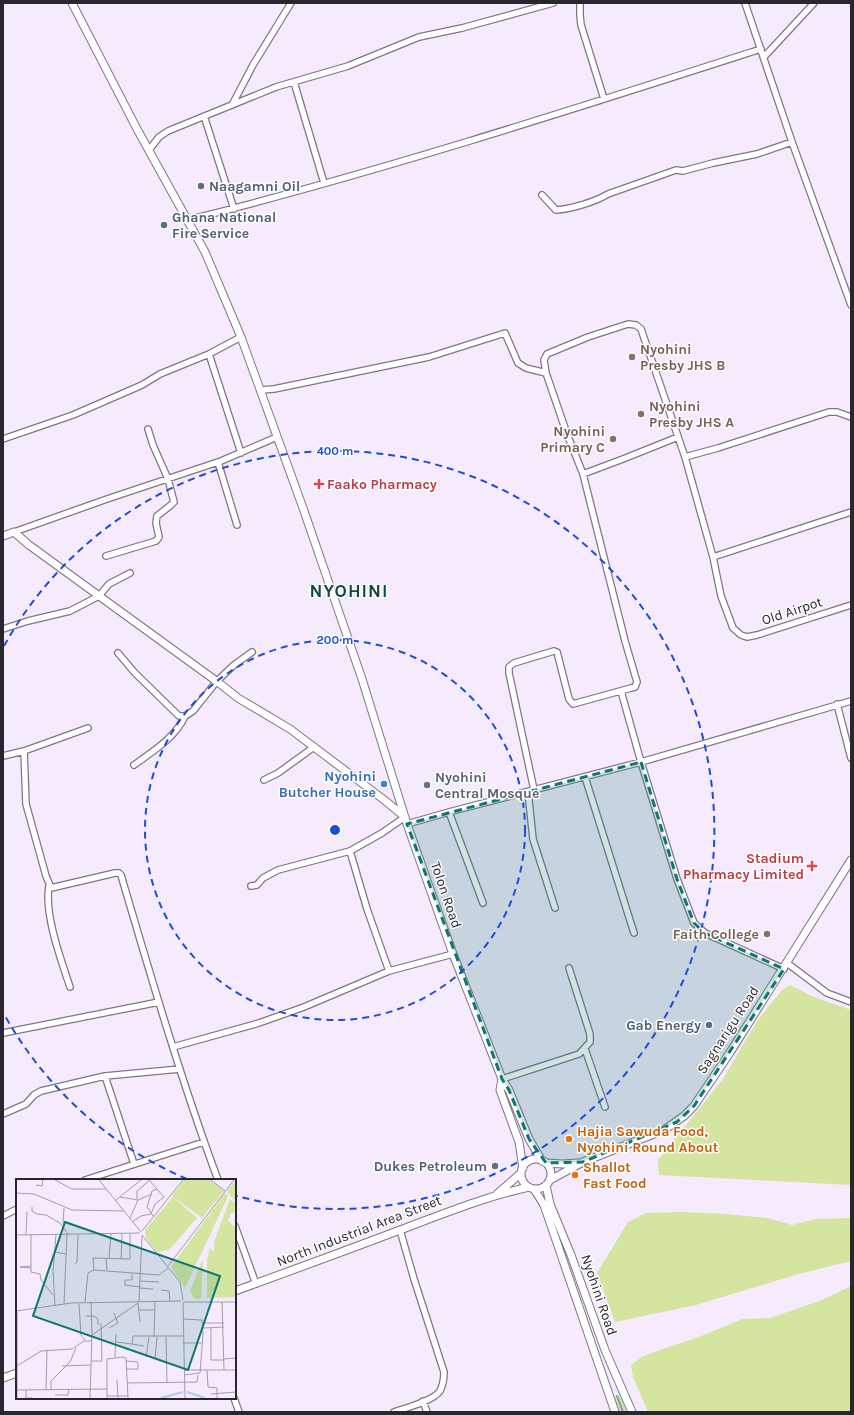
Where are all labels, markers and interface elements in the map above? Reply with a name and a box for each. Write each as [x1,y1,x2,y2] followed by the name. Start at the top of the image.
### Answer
[209,178,300,195] place label: Naagamni Oil
[196,181,206,191] marker: Naagamni Oil
[172,209,276,242] place label: Ghana National Fire Service
[159,220,169,230] marker: Ghana National Fire Service
[640,341,725,374] place label: Nyohini Presby JHS B
[627,352,637,362] marker: Nyohini Presby JHS B
[649,398,734,431] place label: Nyohini Presby JHS A
[636,409,646,419] marker: Nyohini Presby JHS A
[540,423,605,456] place label: Nyohini Primary C
[608,434,618,444] marker: Nyohini Primary C
[317,444,353,458] text: 400 m
[327,476,437,493] place label: Faako Pharmacy
[314,479,324,489] marker: Faako Pharmacy
[310,580,388,602] district label: NYOHINI
[759,593,825,629] street label: Old Airpot
[317,633,353,647] text: 200 m
[279,768,376,801] place label: Nyohini Butcher House
[435,769,539,802] place label: Nyohini Central Mosque
[379,779,389,789] marker: Nyohini Butcher House
[422,780,432,790] marker: Nyohini Central Mosque
[328,823,342,837] centre of rings
[683,850,804,883] place label: Stadium Pharmacy Limited
[427,860,465,930] street label: Tolon Road
[807,861,817,871] marker: Stadium Pharmacy Limited
[673,926,759,943] place label: Faith College
[762,929,772,939] marker: Faith College
[693,983,763,1077] street label: Sagnarigu Road
[626,1017,701,1034] place label: Gab Energy
[704,1020,714,1030] marker: Gab Energy
[577,1123,719,1156] place label: Hajia Sawuda Food, Nyohini Round About
[564,1134,574,1144] marker: Hajia Sawuda Food, Nyohini Round About
[374,1158,487,1175] place label: Dukes Petroleum
[583,1159,647,1192] place label: Shallot Fast Food
[490,1161,500,1171] marker: Dukes Petroleum
[570,1170,580,1180] marker: Shallot Fast Food
[16,1179,236,1399] inset map
[274,1192,444,1270] street label: North Industrial Area Street
[577,1252,621,1338] street label: Nyohini Road

